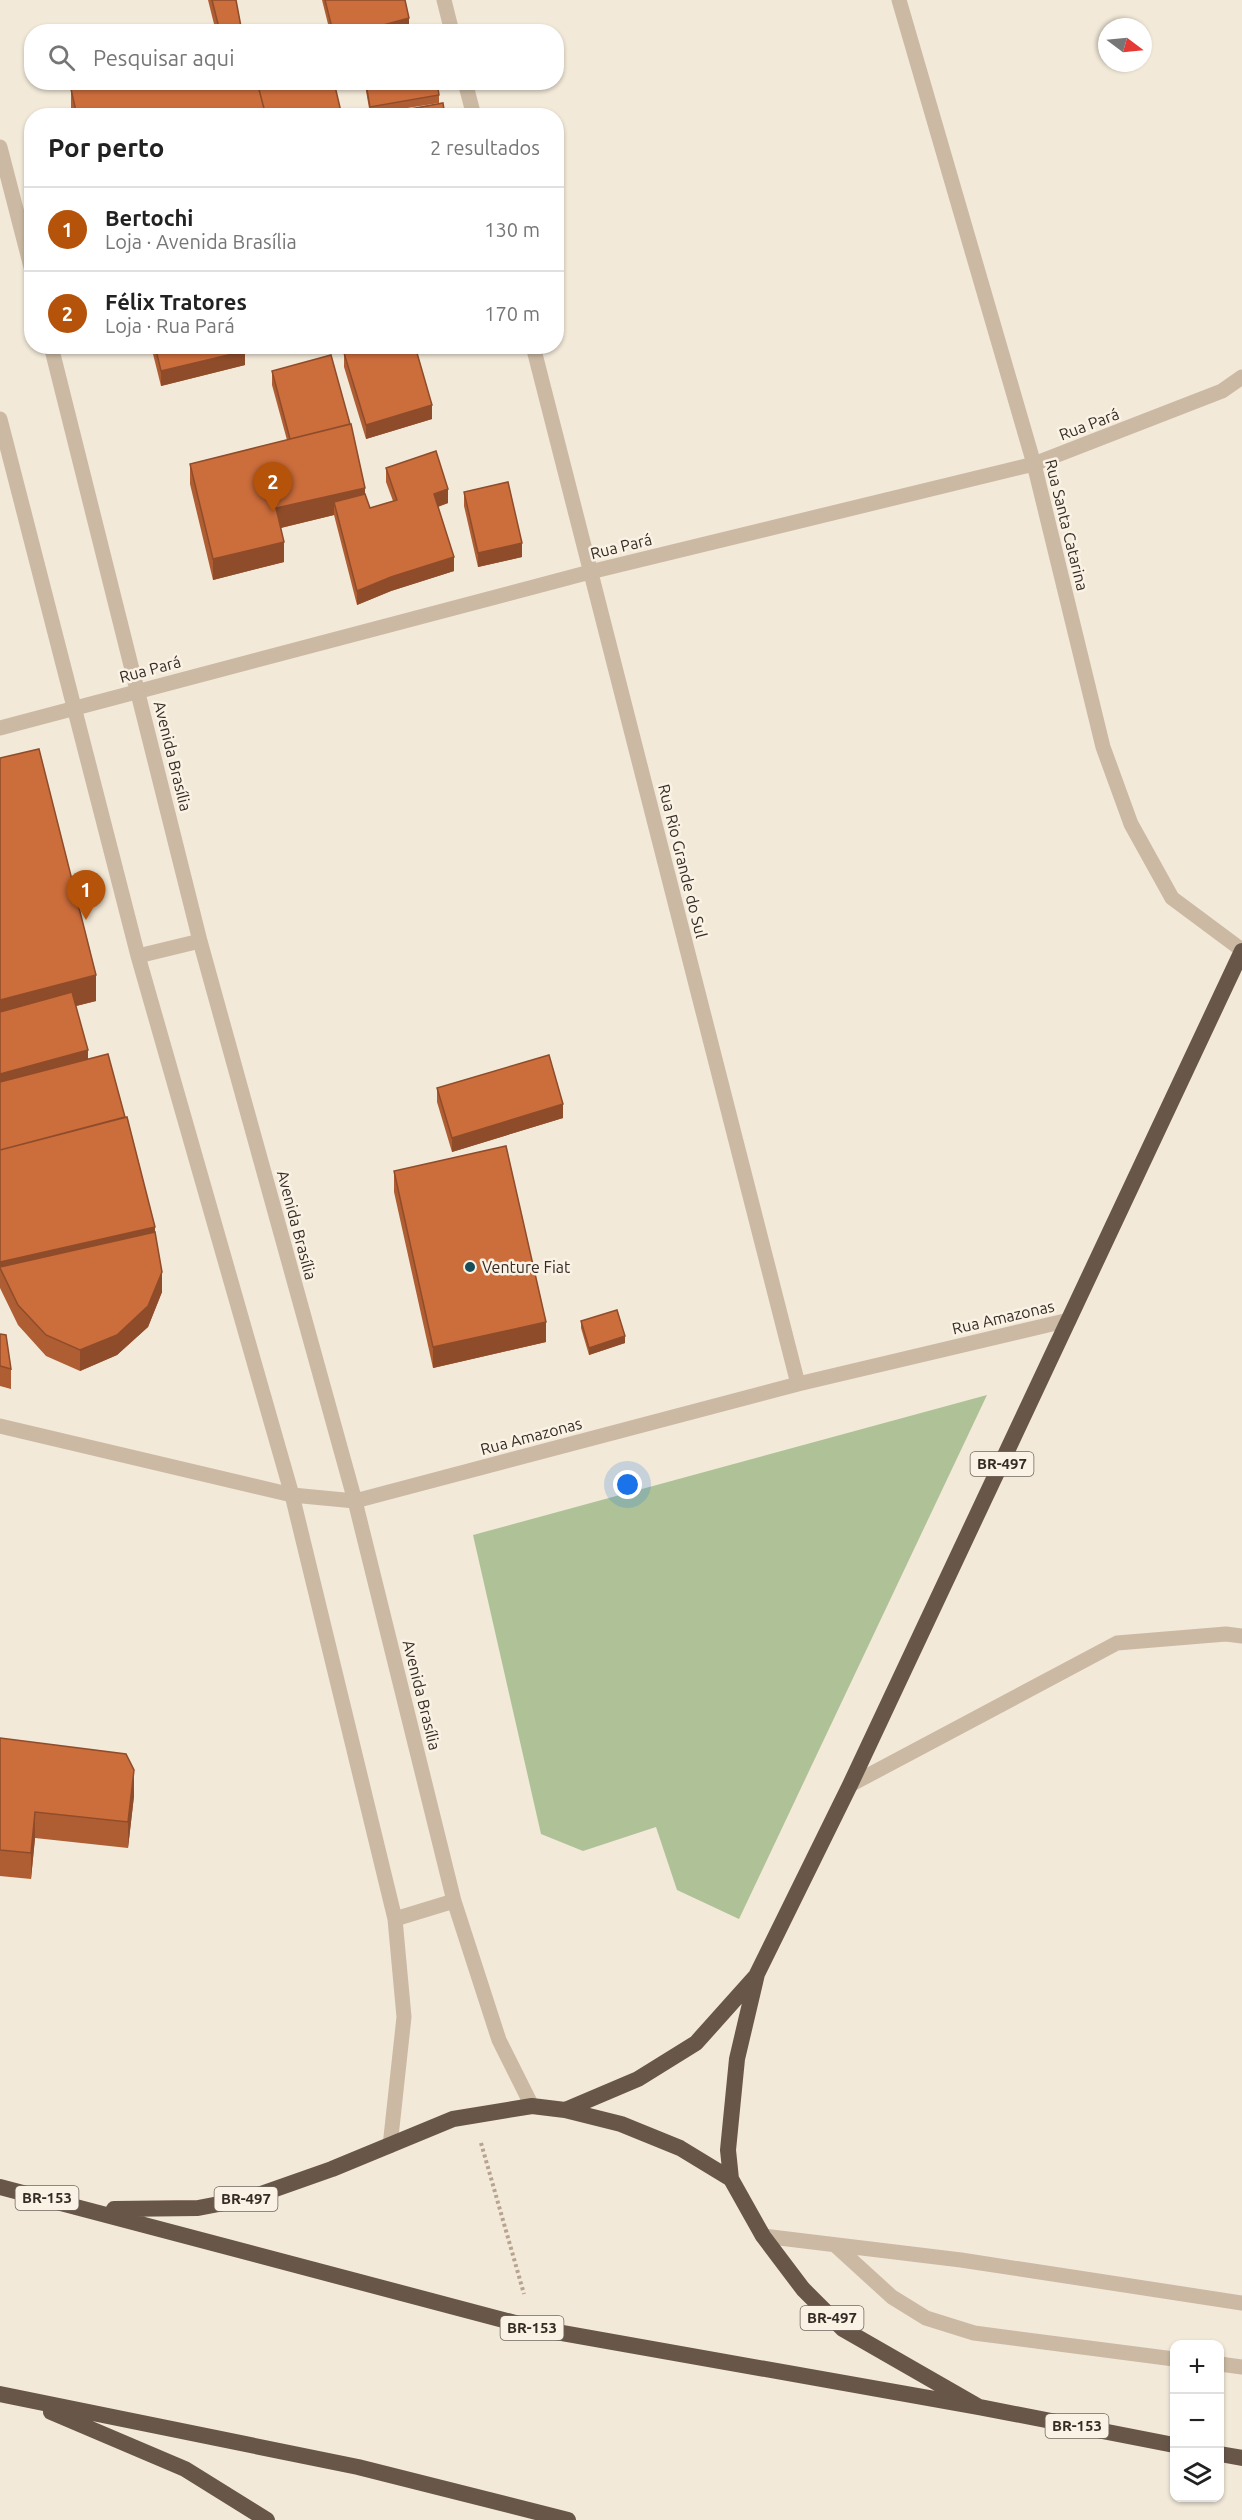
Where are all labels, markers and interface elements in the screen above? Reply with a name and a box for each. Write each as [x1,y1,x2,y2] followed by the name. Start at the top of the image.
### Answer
[1098,18,1152,72] north arrow
[24,24,564,90] search box
[45,41,78,74] icon: search
[93,45,235,70] text: Pesquisar aqui
[48,133,164,162] text: Por perto
[430,136,540,159] text: 2 resultados
[105,205,193,230] text: Bertochi
[62,218,73,241] text: 1
[484,218,540,241] text: 130 m
[105,230,297,253] text: Loja · Avenida Brasília
[105,289,247,314] text: Félix Tratores
[62,302,73,325] text: 2
[484,302,540,325] text: 170 m
[105,314,235,337] text: Loja · Rua Pará
[1056,404,1122,444] street label: Rua Pará
[1042,457,1092,593] street label: Rua Santa Catarina
[254,462,292,512] pin: 2
[588,530,654,562] street label: Rua Pará
[117,652,183,686] street label: Rua Pará
[151,699,195,813] street label: Avenida Brasília
[655,782,711,940] street label: Rua Rio Grande do Sul
[66,870,106,920] pin: 1
[274,1168,320,1282] street label: Avenida Brasília
[482,1258,571,1276] place label: Venture Fiat
[463,1260,477,1274] marker: Venture Fiat
[950,1296,1056,1338] street label: Rua Amazonas
[478,1414,584,1458] street label: Rua Amazonas
[970,1452,1034,1476] road number: BR-497
[613,1470,642,1499] your location
[400,1638,444,1752] street label: Avenida Brasília
[15,2186,78,2210] road number: BR-153
[214,2187,278,2211] road number: BR-497
[800,2306,864,2330] road number: BR-497
[500,2316,564,2340] road number: BR-153
[1170,2340,1224,2502] map controls
[1170,2340,1224,2394] button: +
[1170,2394,1224,2448] button: −
[1046,2414,1108,2438] road number: BR-153
[1170,2448,1224,2502] button: layers

